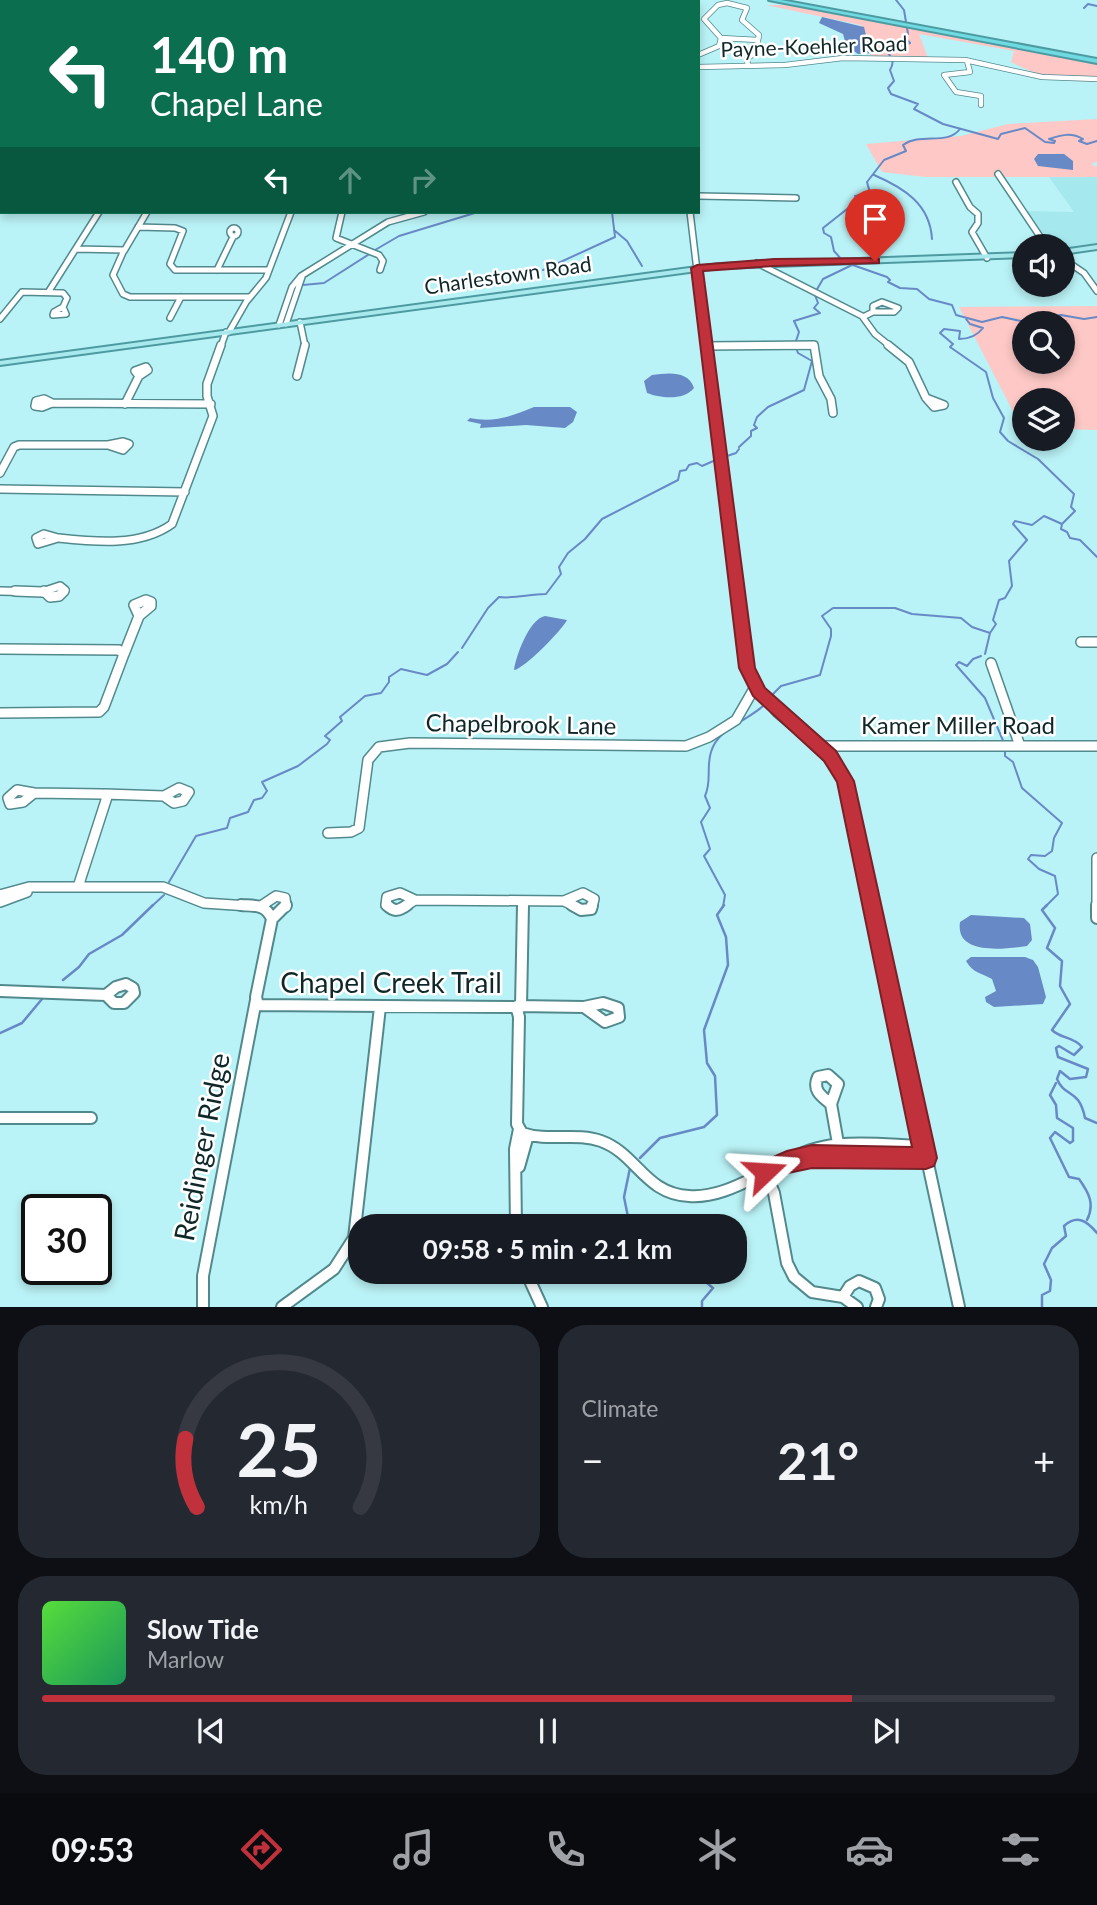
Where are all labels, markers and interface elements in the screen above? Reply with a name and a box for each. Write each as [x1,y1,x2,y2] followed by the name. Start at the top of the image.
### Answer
[150,25,288,83] text: 140 m
[35,28,126,119] icon: left
[720,30,908,61] street label: Payne-Koehler Road
[150,84,323,123] text: Chapel Lane
[258,161,296,199] icon: left
[331,161,369,199] icon: ahead
[404,161,442,199] icon: right
[845,189,905,261] pin
[856,200,894,238] icon: arrive
[1012,234,1075,451] map controls
[1012,234,1075,297] button: sound
[423,250,593,299] street label: Charlestown Road
[1012,311,1075,374] button: search
[1012,388,1075,451] button: layers
[425,707,617,740] street label: Chapelbrook Lane
[861,710,1055,739] street label: Kamer Miller Road
[280,965,502,999] street label: Chapel Creek Trail
[166,1050,236,1244] street label: Reidinger Ridge
[728,1135,802,1209] position arrow
[21,1194,112,1285] speed limit sign: 30
[423,1233,672,1265] text: 09:58 · 5 min · 2.1 km
[582,1394,658,1422] text: Climate
[237,1406,321,1494] text: 25
[777,1429,859,1491] text: 21°
[582,1437,604,1483] text: −
[1033,1437,1055,1483] text: +
[249,1489,308,1519] text: km/h
[147,1613,259,1645] text: Slow Tide
[147,1645,224,1673] text: Marlow
[192,1712,230,1750] icon: previous
[529,1712,567,1750] icon: pause
[867,1712,905,1750] icon: next
[237,1825,286,1874] icon: directions
[389,1825,438,1874] icon: music
[541,1825,590,1874] icon: phone
[693,1825,742,1874] icon: climate
[845,1825,894,1874] icon: car
[996,1825,1045,1874] icon: filters
[51,1830,134,1869] text: 09:53

